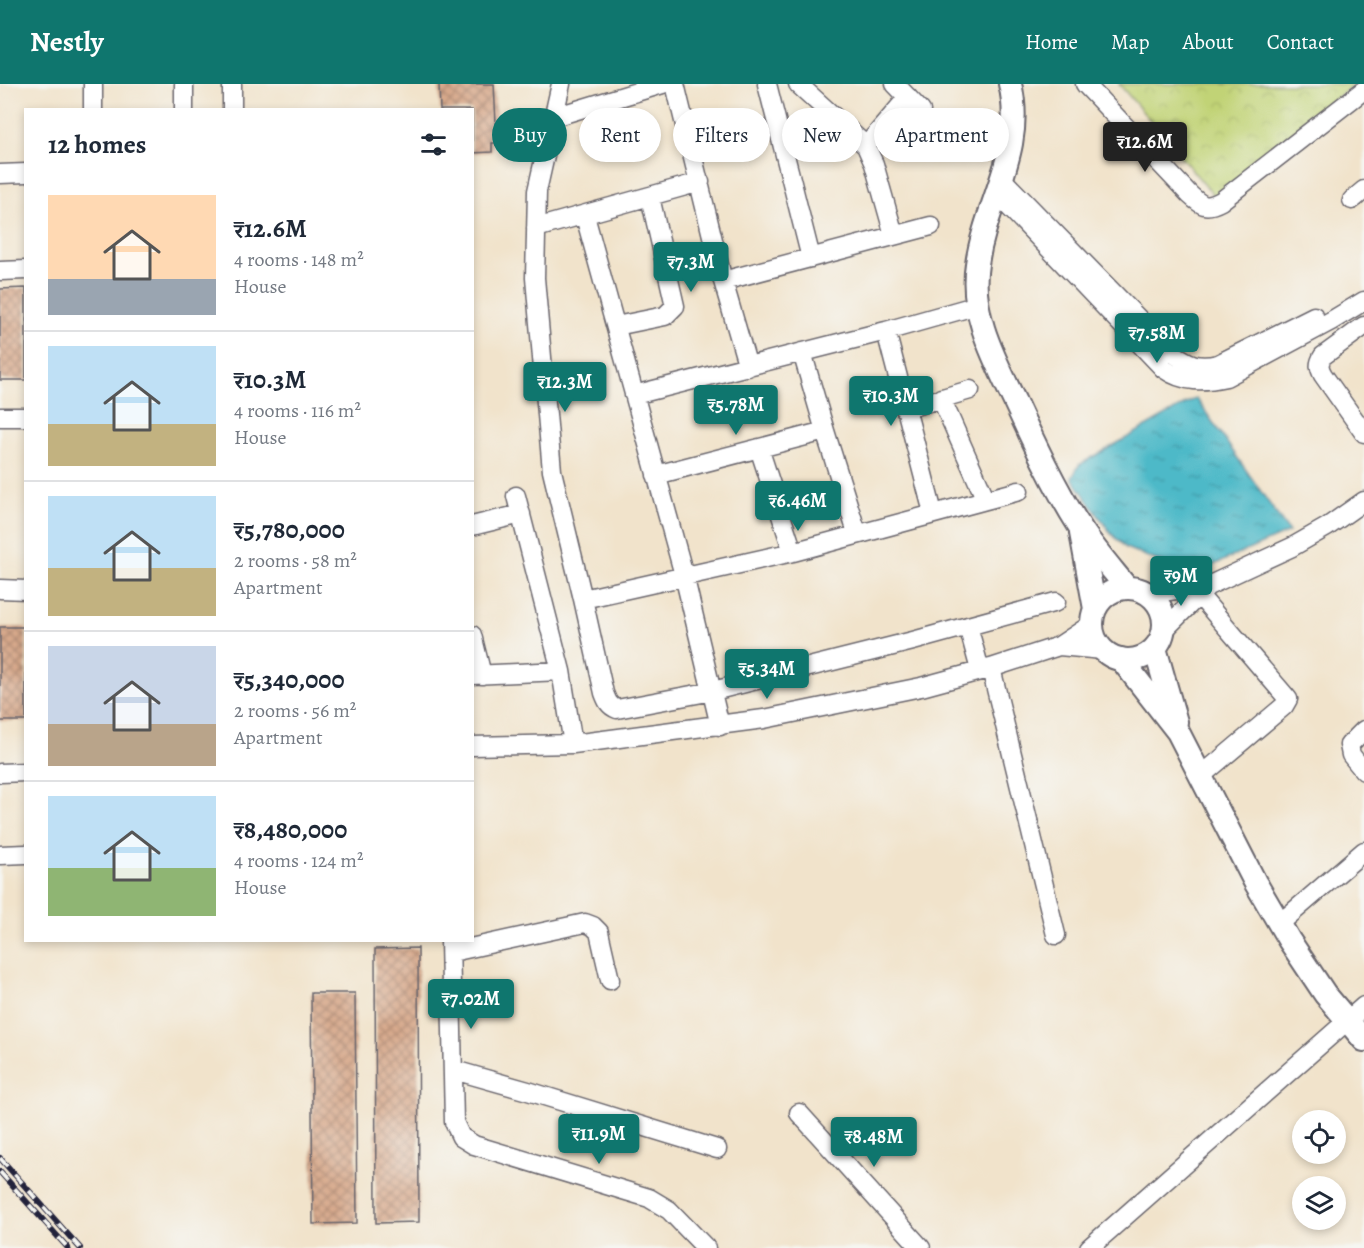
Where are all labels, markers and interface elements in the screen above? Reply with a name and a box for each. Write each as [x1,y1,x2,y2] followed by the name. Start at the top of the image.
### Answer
[30,23,104,61] text: Nestly
[1025,28,1078,56] text: Home
[1111,28,1149,56] text: Map
[1182,28,1234,56] text: About
[1267,28,1334,56] text: Contact
[492,108,567,162] chip: Buy
[579,108,661,162] chip: Rent
[673,108,770,162] chip: Filters
[782,108,862,162] chip: New
[874,108,1009,162] chip: Apartment
[1096,122,1194,173] pin: ₹12.6M
[48,127,146,162] text: 12 homes
[417,128,450,161] icon: filters
[1117,128,1173,155] text: ₹12.6M
[234,211,307,246] text: ₹12.6M
[96,219,168,291] icon: home
[649,242,733,293] pin: ₹7.3M
[234,246,364,273] text: 4 rooms · 148 m²
[668,248,714,275] text: ₹7.3M
[234,273,286,300] text: House
[1108,313,1206,364] pin: ₹7.58M
[1129,319,1185,346] text: ₹7.58M
[234,362,306,397] text: ₹10.3M
[516,362,614,413] pin: ₹12.3M
[537,368,593,395] text: ₹12.3M
[96,370,168,442] icon: home
[842,376,940,427] pin: ₹10.3M
[863,382,919,409] text: ₹10.3M
[687,385,785,436] pin: ₹5.78M
[708,391,764,418] text: ₹5.78M
[234,397,361,424] text: 4 rooms · 116 m²
[234,424,286,451] text: House
[749,481,847,532] pin: ₹6.46M
[769,487,827,514] text: ₹6.46M
[234,512,345,547] text: ₹5,780,000
[96,520,168,592] icon: home
[234,547,357,574] text: 2 rooms · 58 m²
[1152,556,1210,607] pin: ₹9M
[1164,562,1198,589] text: ₹9M
[234,574,323,601] text: Apartment
[718,649,816,700] pin: ₹5.34M
[739,655,795,682] text: ₹5.34M
[234,662,345,697] text: ₹5,340,000
[96,670,168,742] icon: home
[234,697,356,724] text: 2 rooms · 56 m²
[234,724,323,751] text: Apartment
[234,812,347,847] text: ₹8,480,000
[96,820,168,892] icon: home
[234,847,364,874] text: 4 rooms · 124 m²
[234,874,286,901] text: House
[422,979,520,1030] pin: ₹7.02M
[442,985,500,1012] text: ₹7.02M
[1292,1110,1346,1230] map controls
[1292,1110,1346,1164] button: locate
[550,1114,648,1165] pin: ₹11.9M
[825,1117,923,1168] pin: ₹8.48M
[572,1120,626,1147] text: ₹11.9M
[845,1123,903,1150] text: ₹8.48M
[1292,1176,1346,1230] button: layers

